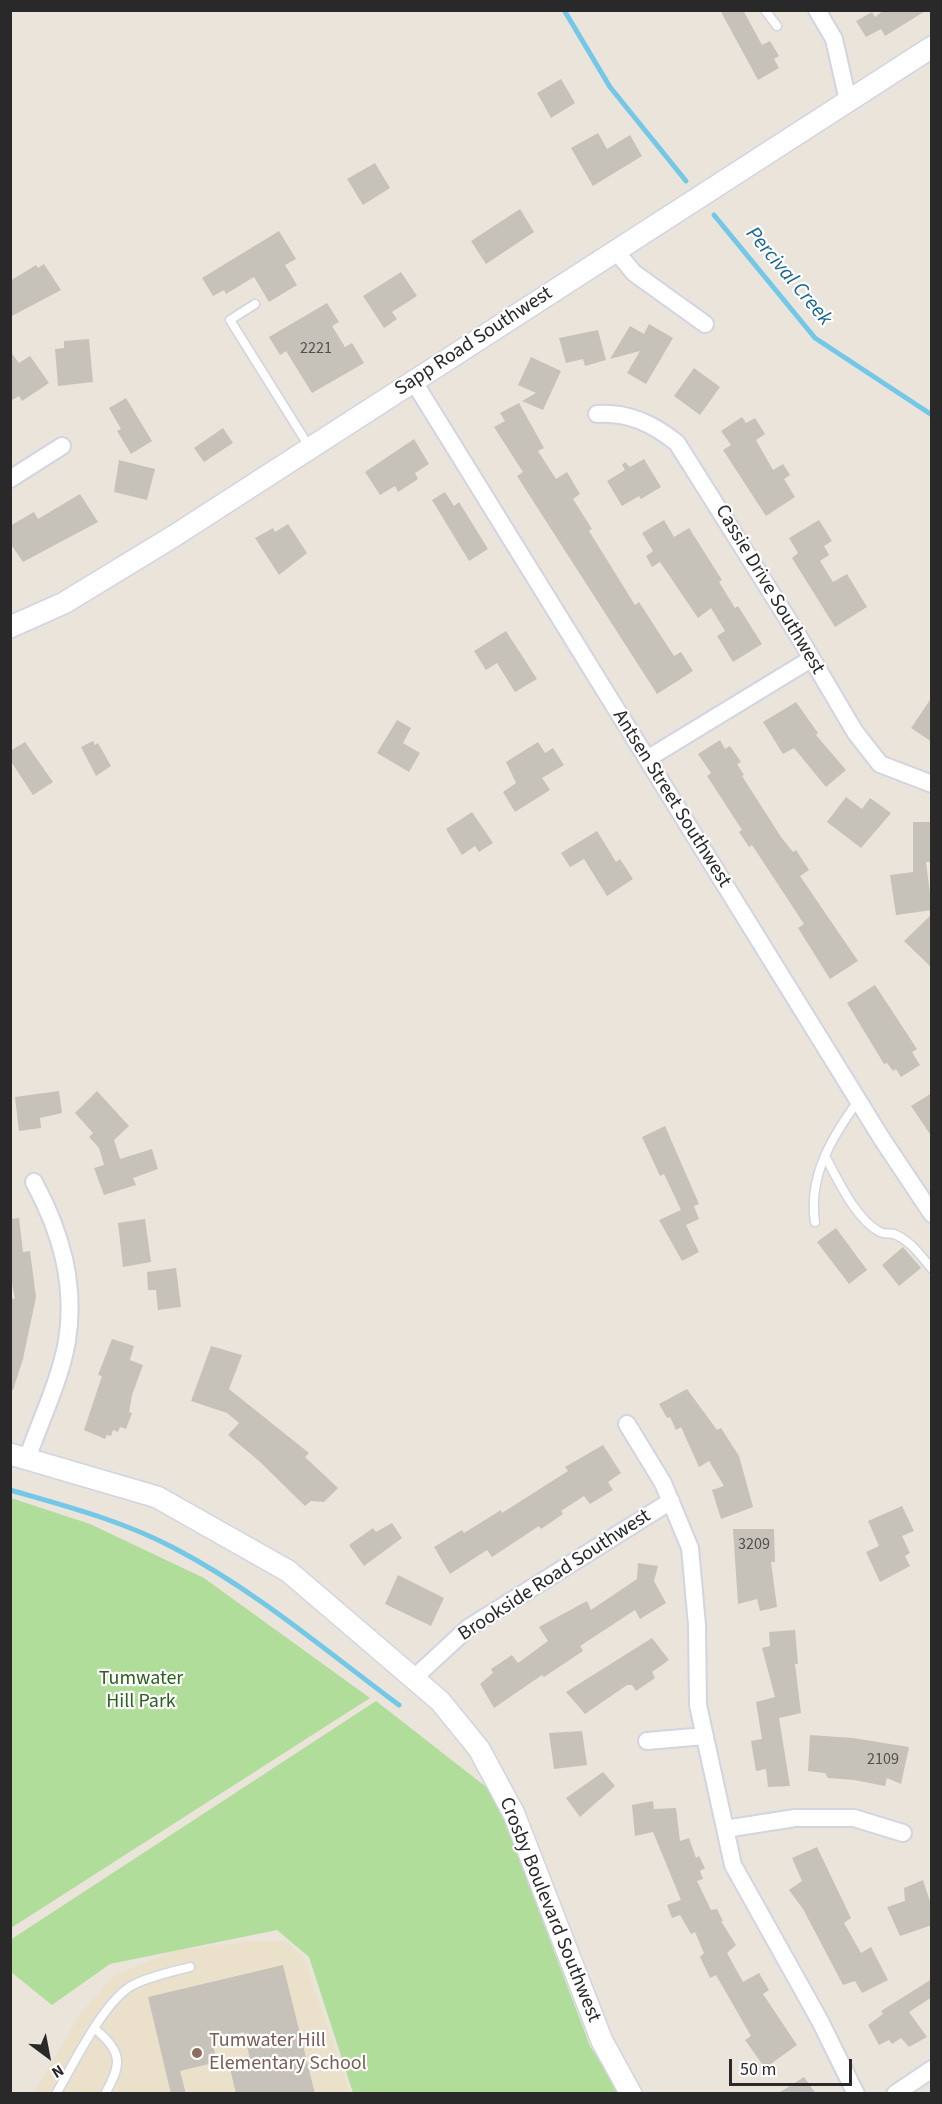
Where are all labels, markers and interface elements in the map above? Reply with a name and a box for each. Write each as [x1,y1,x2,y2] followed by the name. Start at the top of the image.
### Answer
[739,223,837,331] water label: Percival Creek
[391,282,557,402] street label: Sapp Road Southwest
[300,339,332,359] house number: 2221
[709,501,829,679] street label: Cassie Drive Southwest
[607,706,735,892] street label: Antsen Street Southwest
[454,1505,656,1647] street label: Brookside Road Southwest
[738,1535,770,1555] house number: 3209
[99,1668,183,1715] park label: Tumwater Hill Park
[867,1750,899,1770] house number: 2109
[493,1794,605,2026] street label: Crosby Boulevard Southwest
[18,2026,78,2086] north arrow
[209,2030,367,2077] place label: Tumwater Hill Elementary School
[190,2046,204,2060] marker: Tumwater Hill Elementary School
[732,2047,855,2085] scale bar
[740,2057,776,2082] text: 50 m
[47,2059,68,2083] text: N

